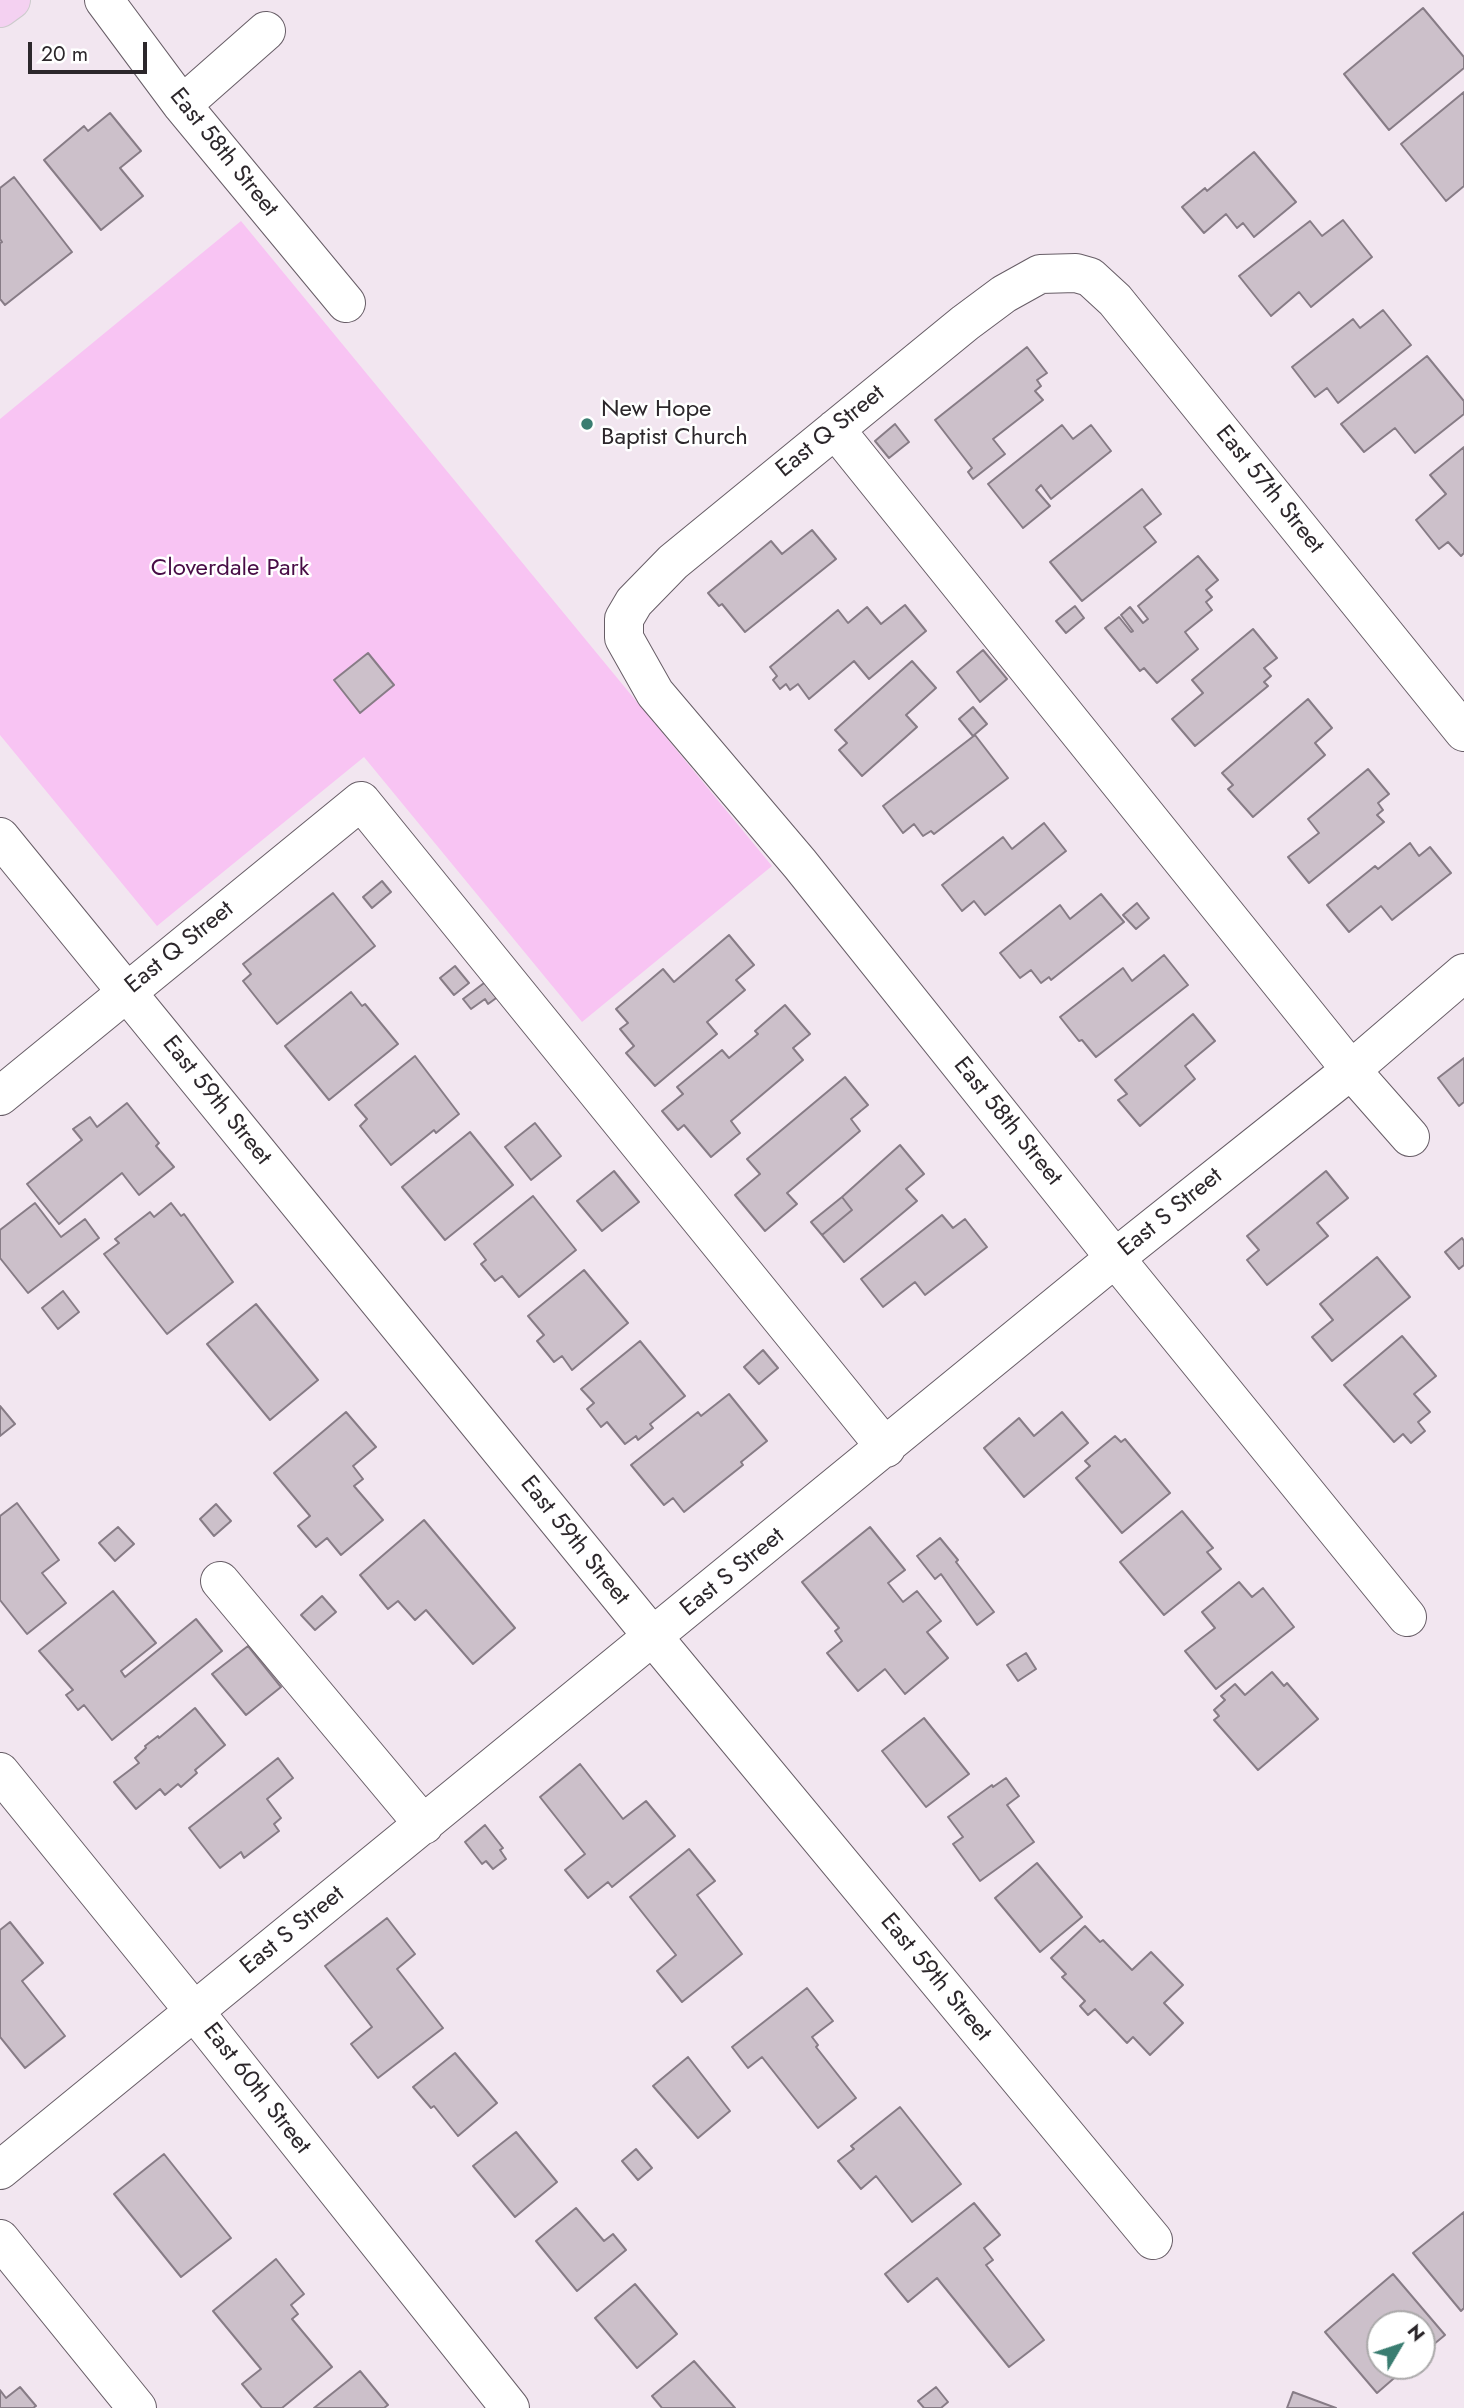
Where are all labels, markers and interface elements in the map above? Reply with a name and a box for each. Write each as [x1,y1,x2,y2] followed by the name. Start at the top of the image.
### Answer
[32,28,150,72] scale bar
[41,39,88,69] text: 20 m
[162,83,284,223] street label: East 58th Street
[771,380,891,484] street label: East Q Street
[601,396,748,452] place label: New Hope Baptist Church
[579,416,595,432] marker: New Hope Baptist Church
[1209,420,1329,560] street label: East 57th Street
[151,555,309,583] park label: Cloverdale Park
[120,896,240,1000] street label: East Q Street
[155,1031,277,1171] street label: East 59th Street
[946,1052,1068,1192] street label: East 58th Street
[1113,1162,1229,1264] street label: East S Street
[513,1471,635,1611] street label: East 59th Street
[675,1522,791,1624] street label: East S Street
[235,1880,351,1982] street label: East S Street
[873,1908,997,2048] street label: East 59th Street
[196,2018,316,2160] street label: East 60th Street
[1366,2310,1436,2380] north arrow
[1401,2318,1431,2347] text: N

